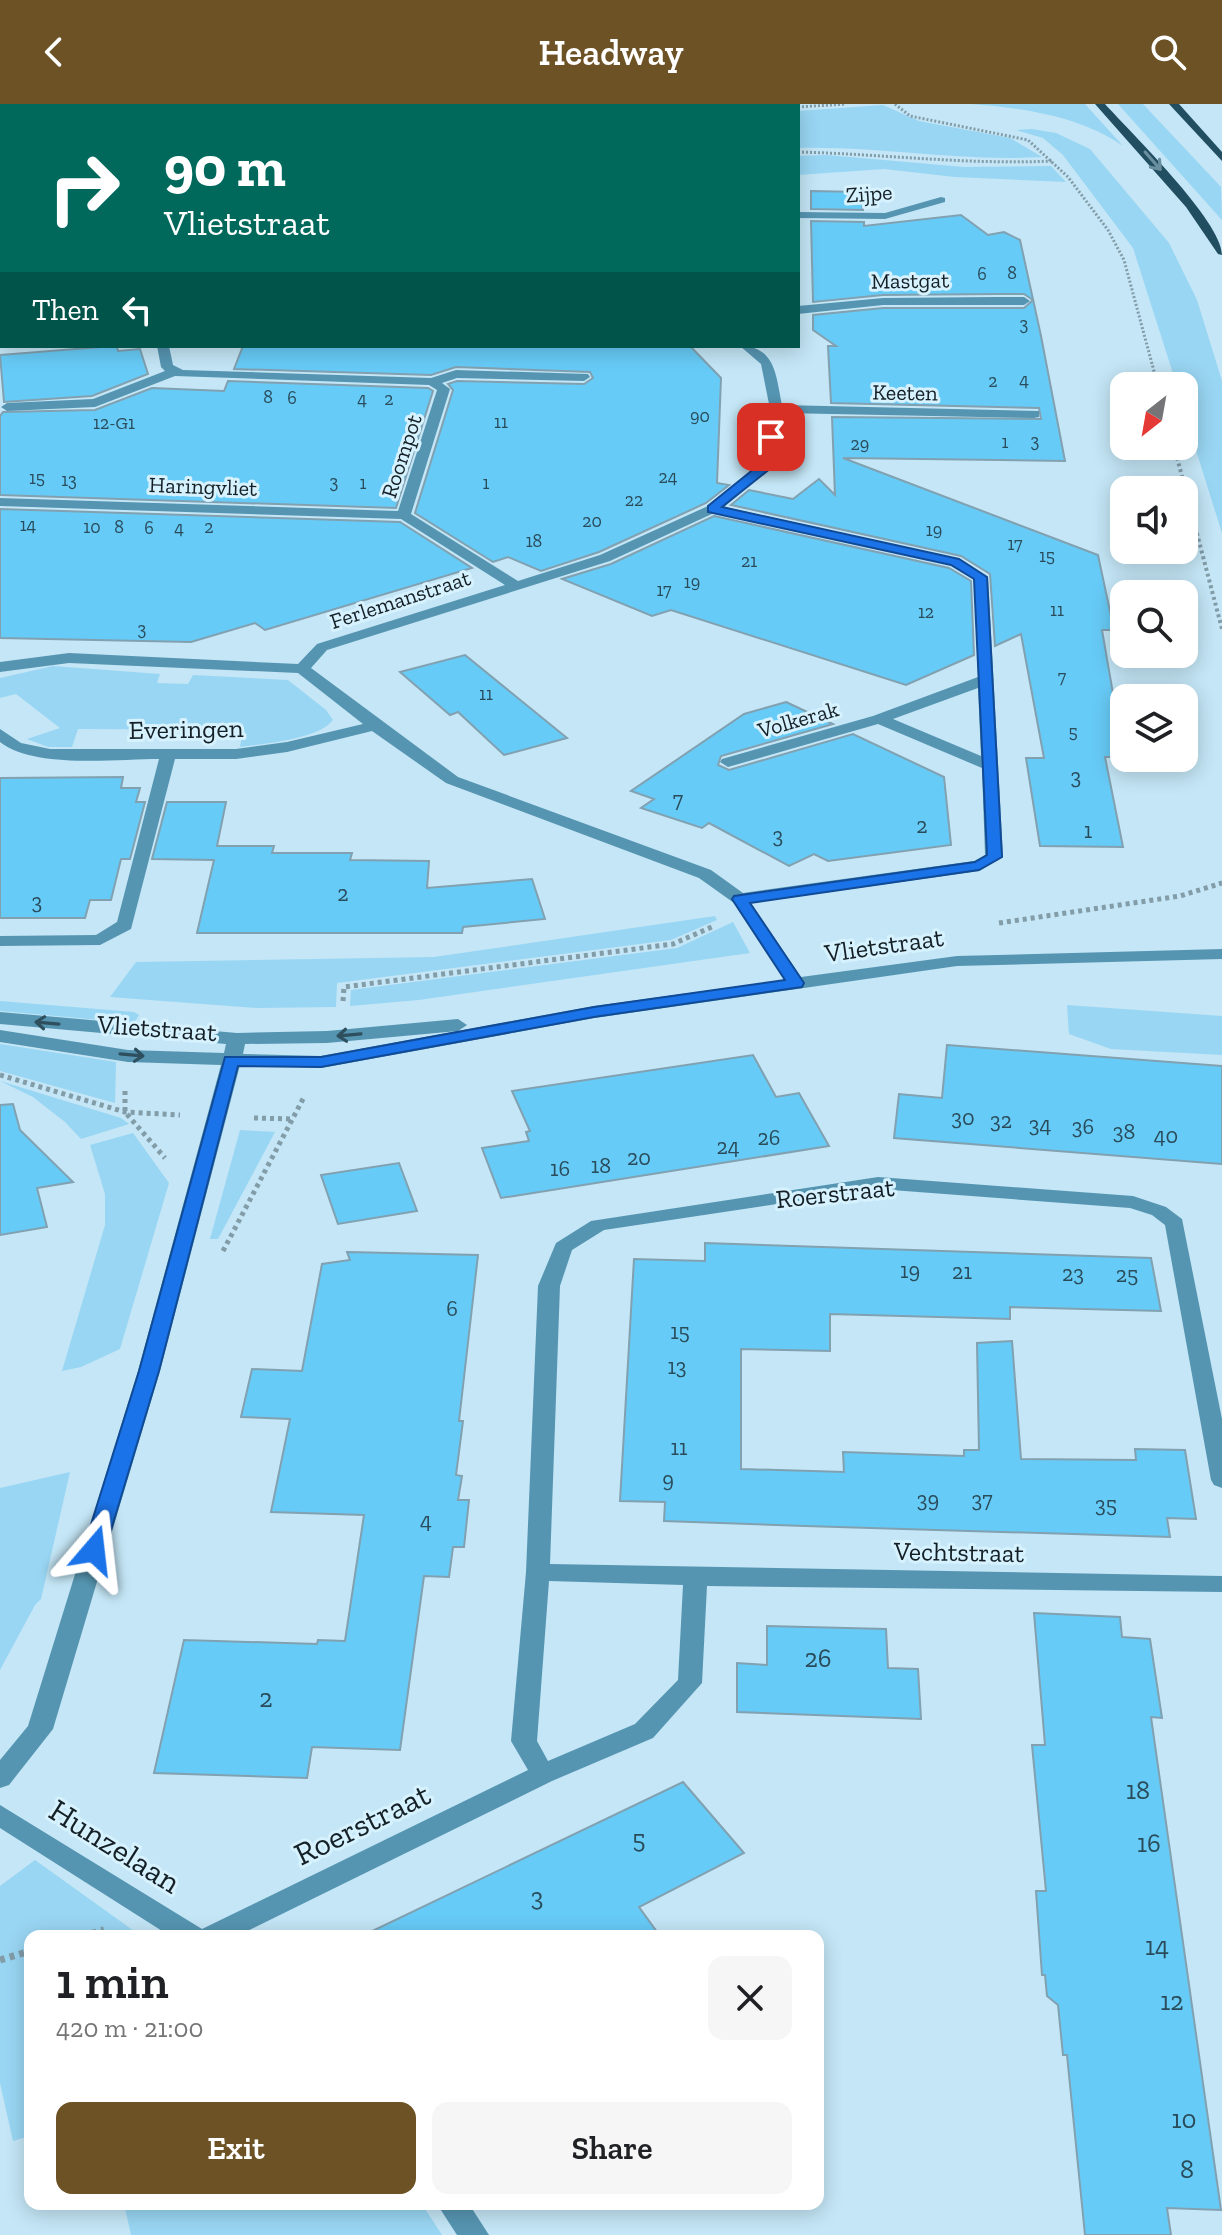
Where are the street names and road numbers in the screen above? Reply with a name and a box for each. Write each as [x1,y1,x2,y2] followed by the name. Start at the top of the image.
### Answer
[845,178,893,209] street label: Zijpe
[871,266,950,295] street label: Mastgat
[872,378,938,407] street label: Keeten
[375,410,428,501] street label: Roompot
[148,471,258,502] street label: Haringvliet
[326,564,475,635] street label: Ferlemanstraat
[754,695,842,744] street label: Volkerak
[128,712,244,746] street label: Everingen
[822,921,946,969] street label: Vlietstraat
[95,1008,218,1048] street label: Vlietstraat
[774,1171,896,1215] street label: Roerstraat
[893,1535,1025,1569] street label: Vechtstraat
[288,1775,436,1873] street label: Roerstraat
[42,1791,188,1902] street label: Hunzelaan

